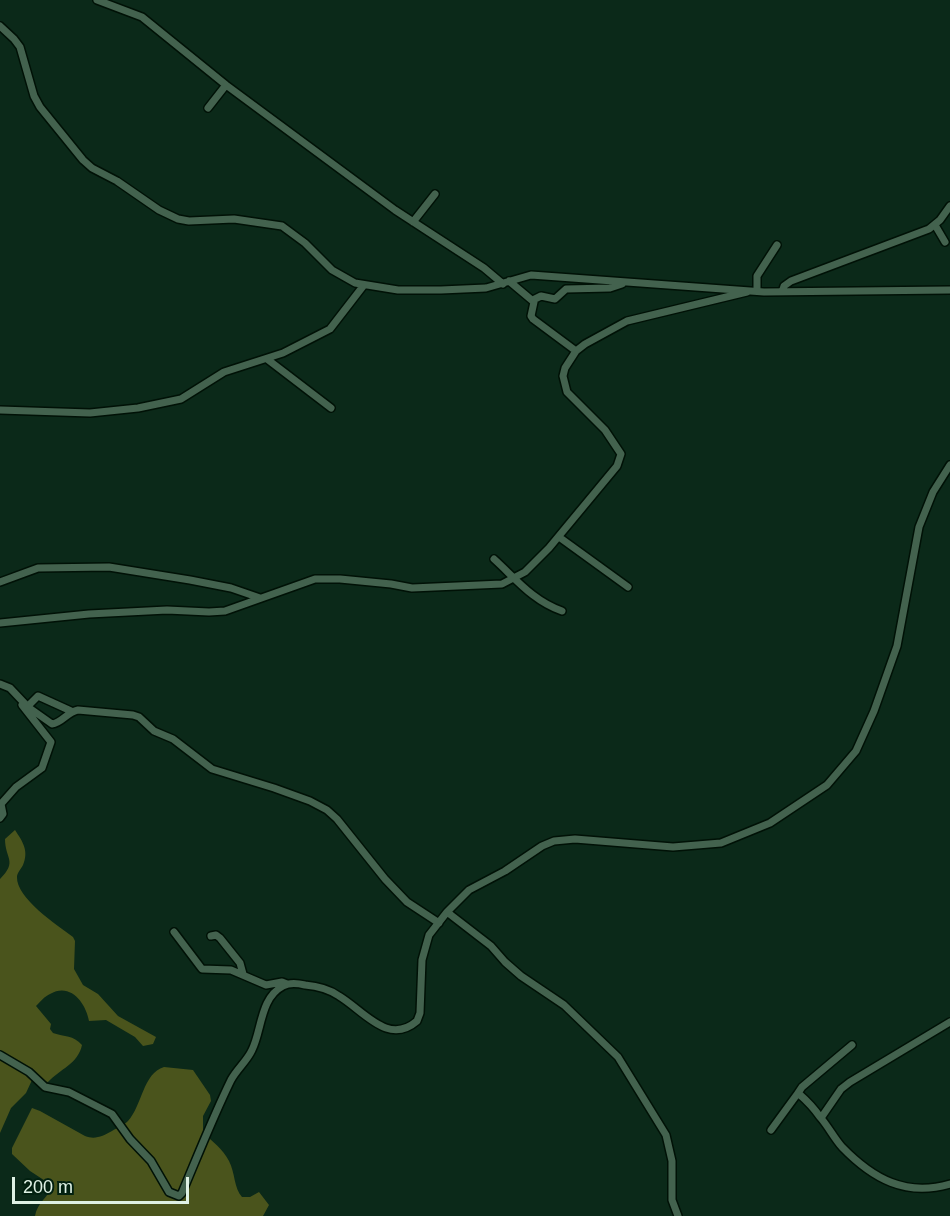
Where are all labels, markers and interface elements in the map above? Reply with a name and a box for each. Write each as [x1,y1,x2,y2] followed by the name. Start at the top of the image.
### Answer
[15,1165,192,1203] scale bar
[23,1177,73,1197] text: 200 m

